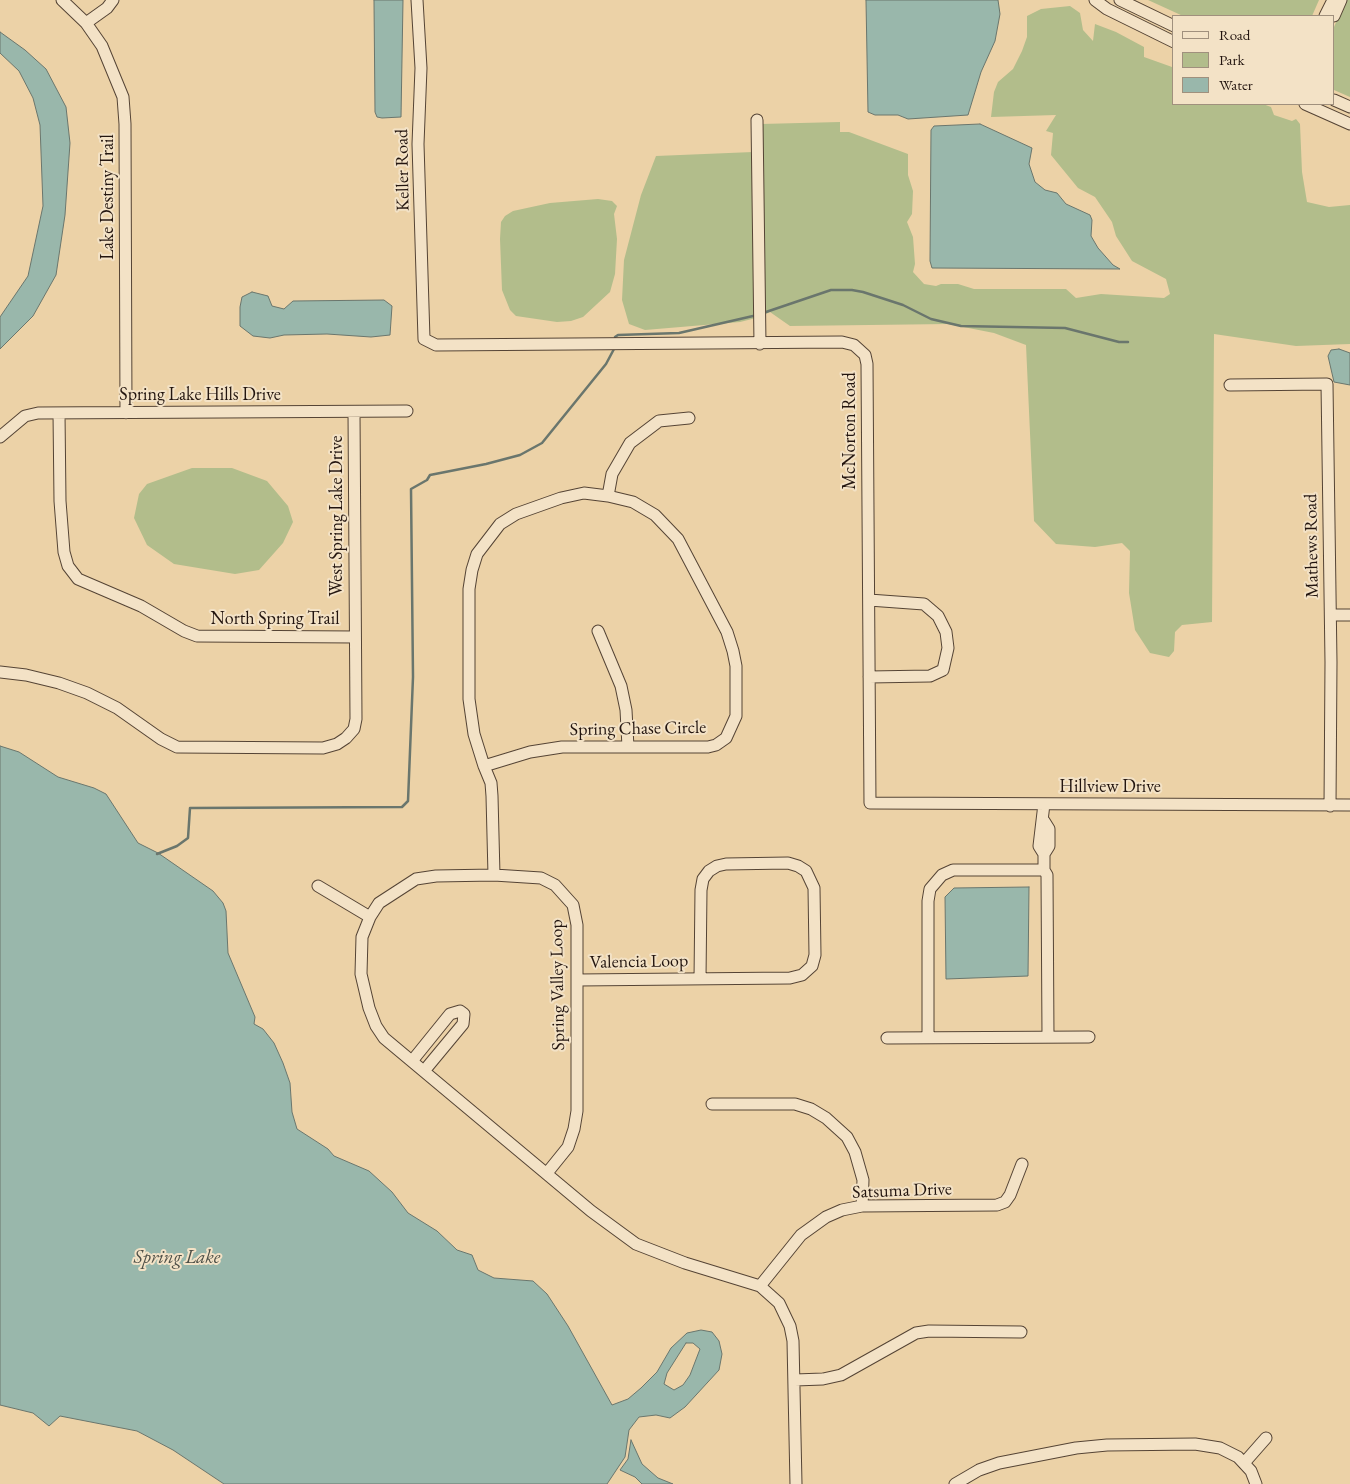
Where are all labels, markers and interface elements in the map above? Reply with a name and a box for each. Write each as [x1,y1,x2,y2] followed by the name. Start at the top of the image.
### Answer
[1172,15,1335,105] legend
[1219,25,1250,44] text: Road
[1219,50,1245,69] text: Park
[1219,75,1253,94] text: Water
[391,129,415,211] street label: Keller Road
[97,134,119,260] street label: Lake Destiny Trail
[839,372,861,490] street label: McNorton Road
[119,384,281,406] street label: Spring Lake Hills Drive
[326,435,348,597] street label: West Spring Lake Drive
[1300,494,1324,598] street label: Mathews Road
[211,608,339,630] street label: North Spring Trail
[570,717,706,741] street label: Spring Chase Circle
[1059,776,1161,798] street label: Hillview Drive
[546,919,570,1051] street label: Spring Valley Loop
[590,950,688,974] street label: Valencia Loop
[852,1178,952,1204] street label: Satsuma Drive
[134,1247,220,1269] water label: Spring Lake

